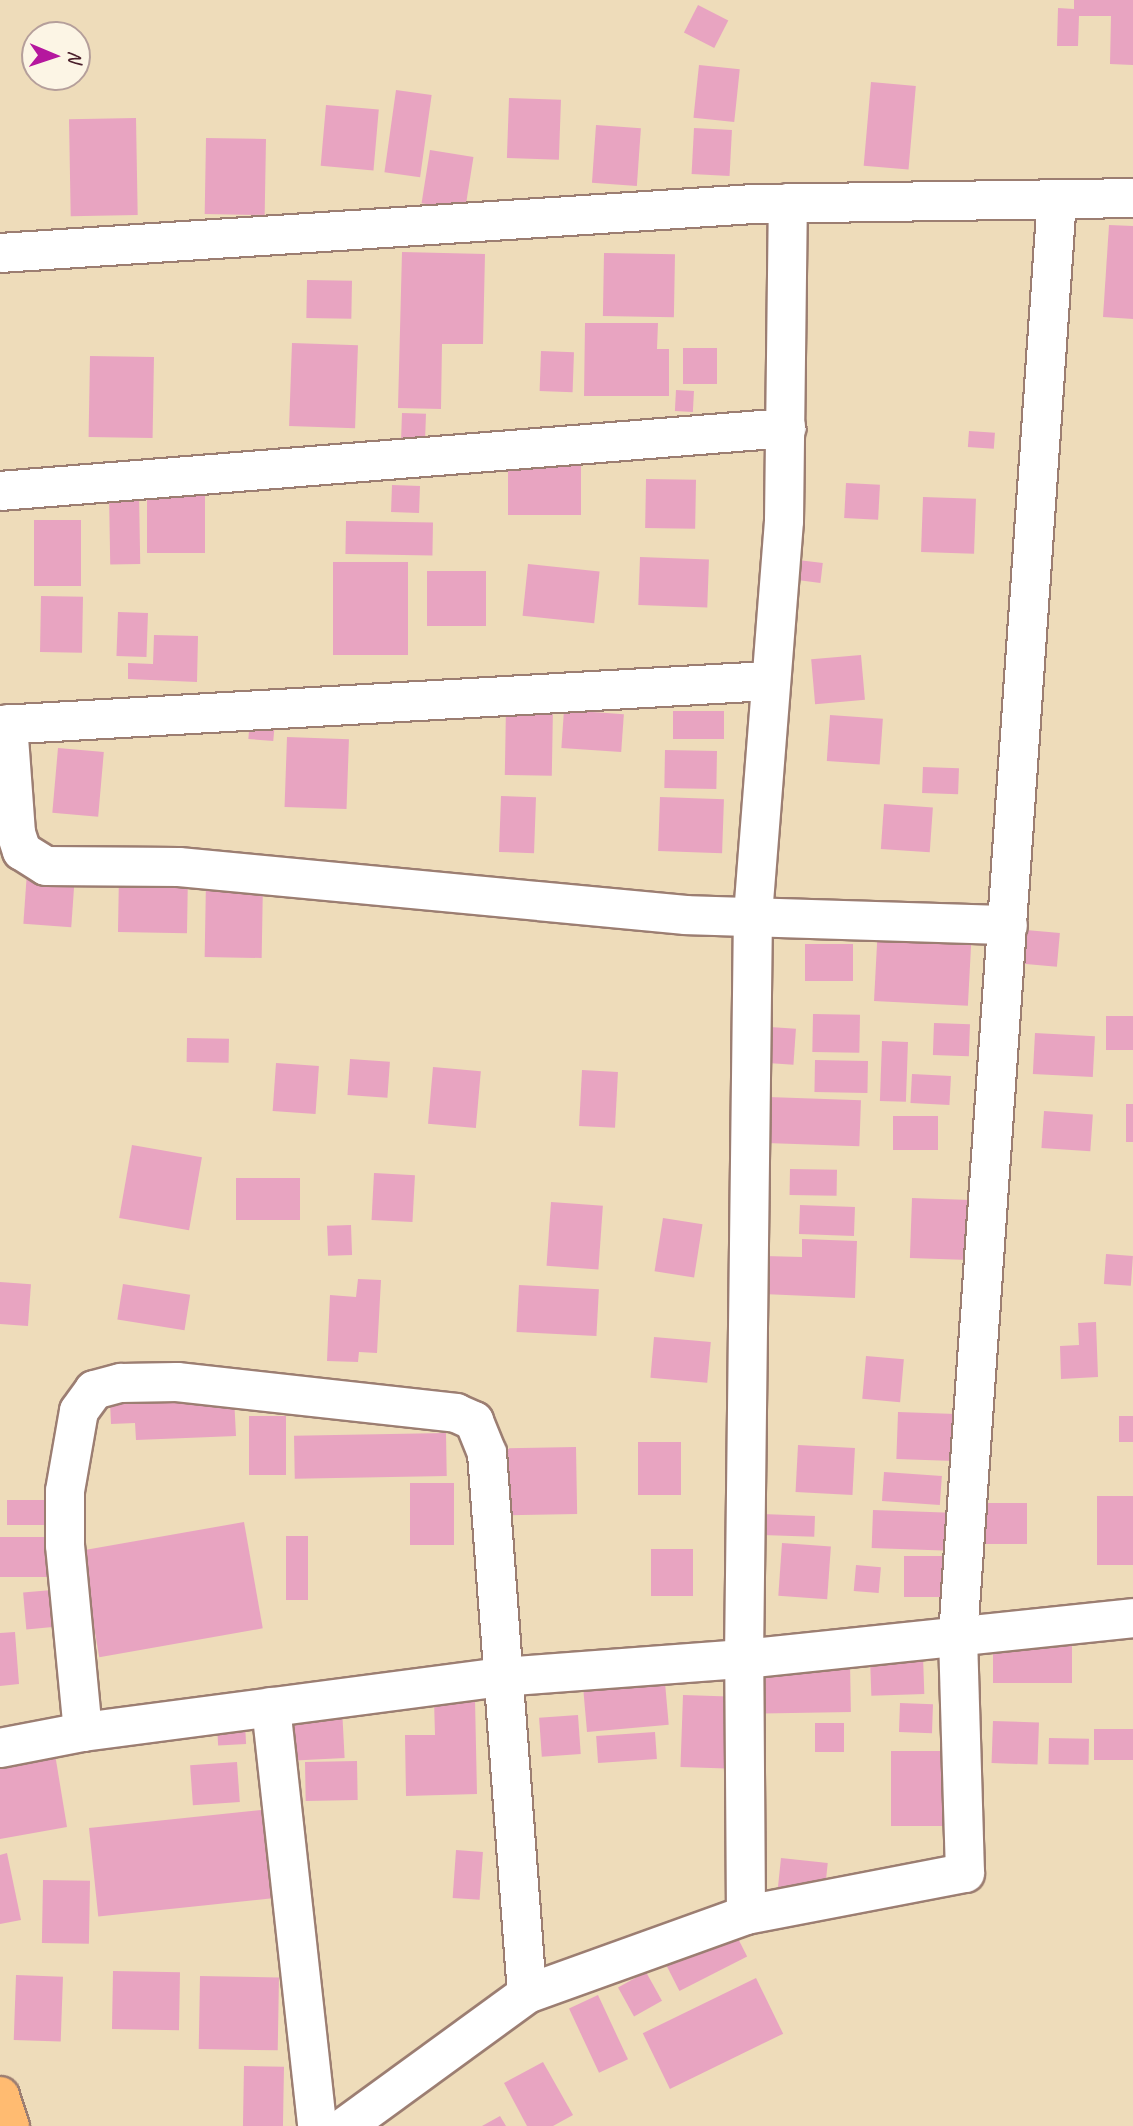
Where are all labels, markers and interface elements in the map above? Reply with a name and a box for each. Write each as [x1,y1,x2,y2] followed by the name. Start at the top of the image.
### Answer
[21,21,91,91] north arrow
[63,50,87,63] text: N

